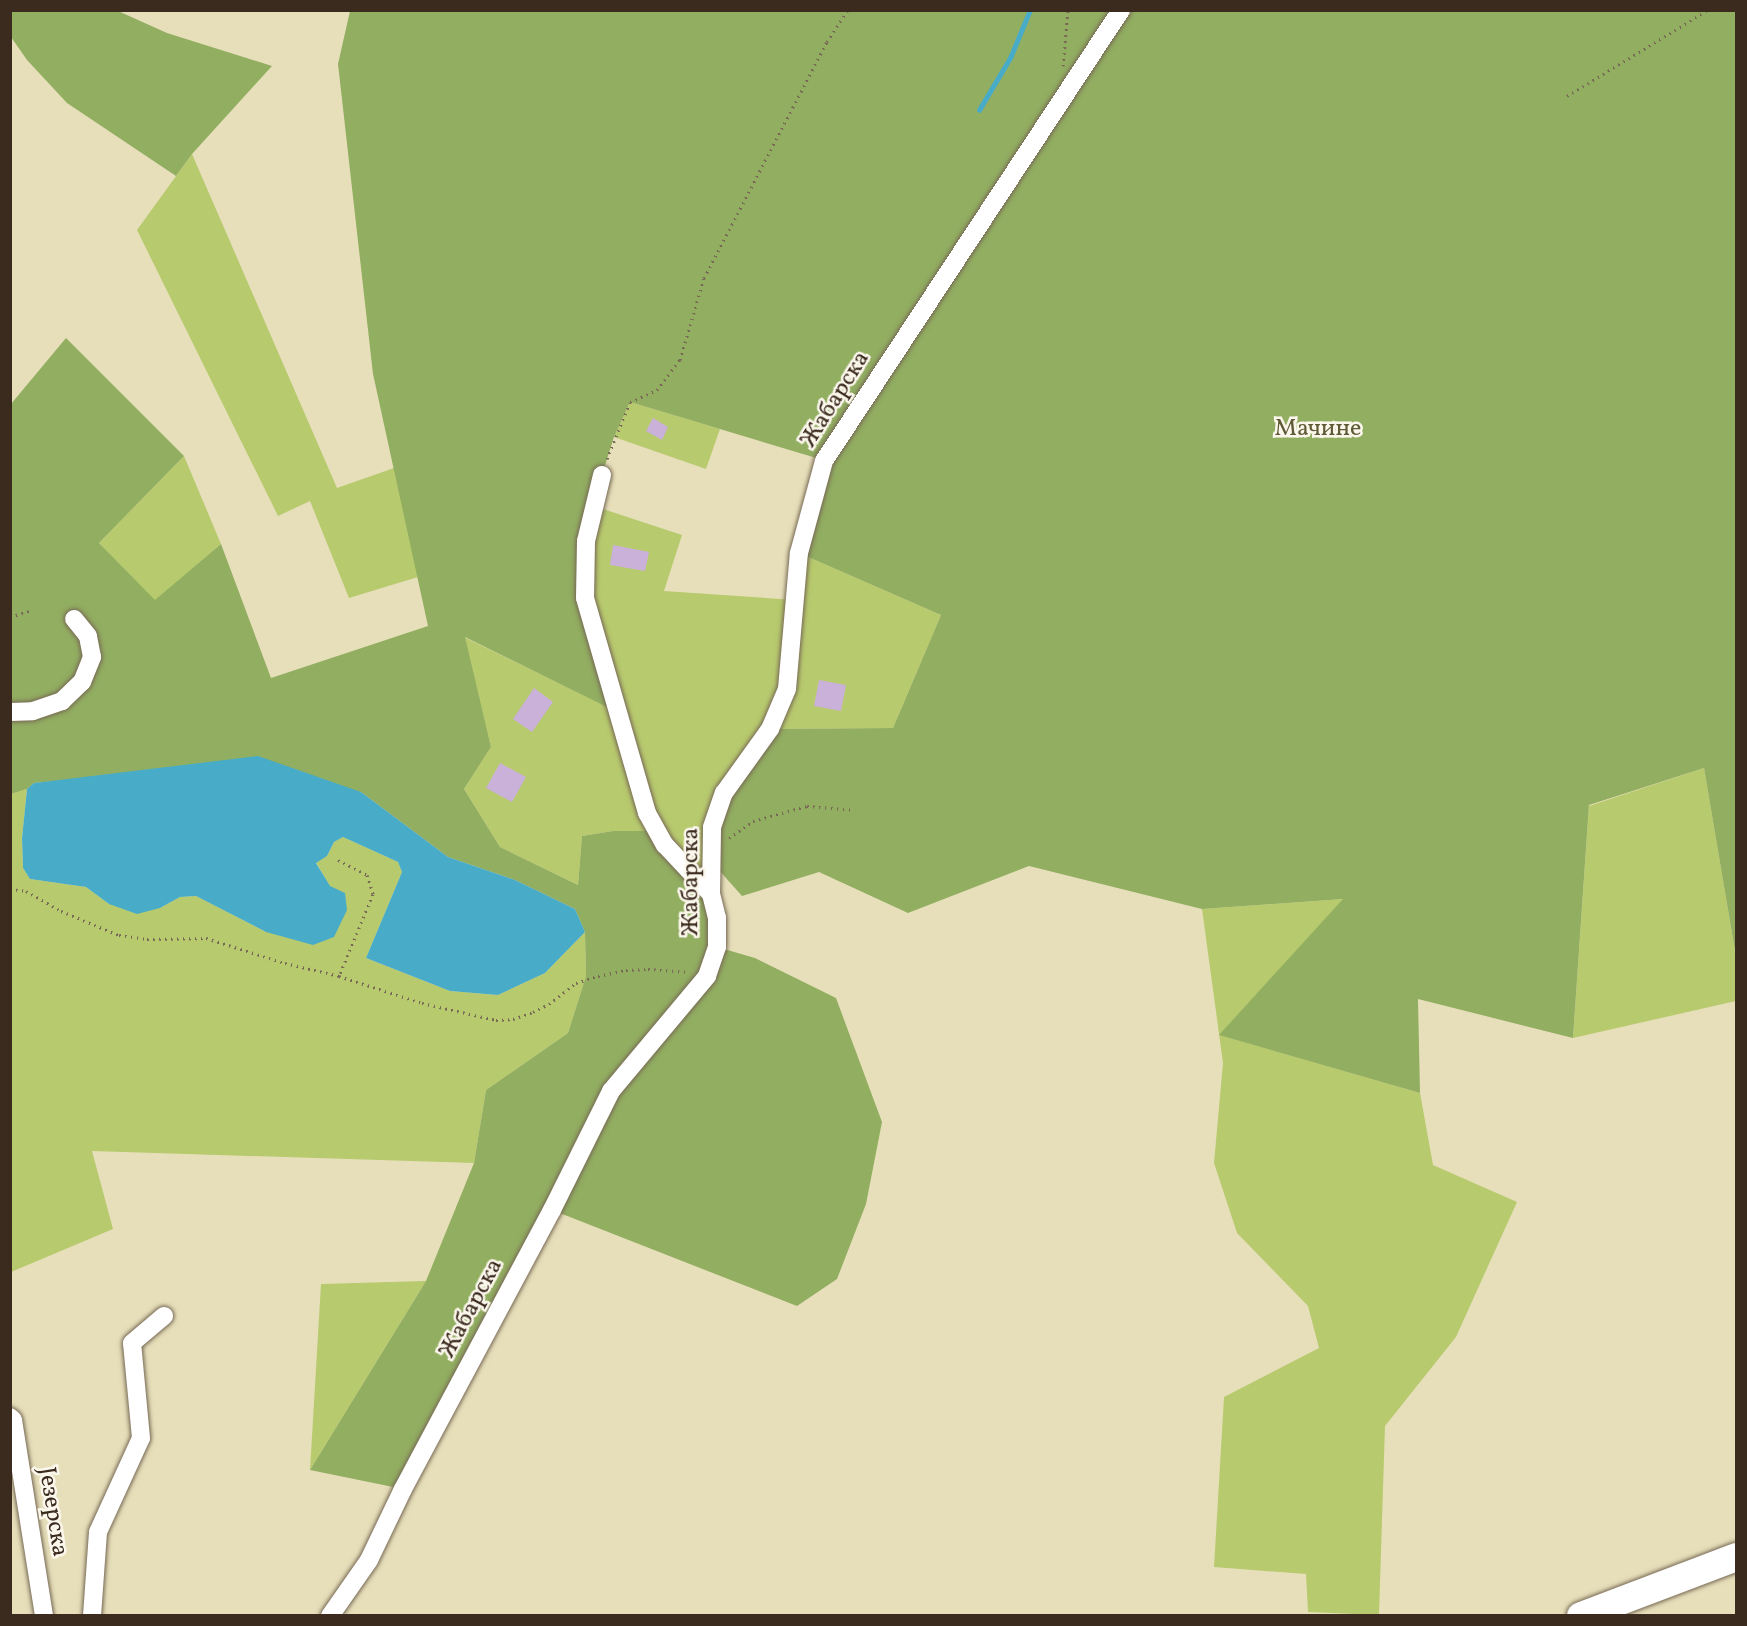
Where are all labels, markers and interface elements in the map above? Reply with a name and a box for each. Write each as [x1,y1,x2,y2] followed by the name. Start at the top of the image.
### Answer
[795,346,877,454] street label: Жабарска
[1275,416,1361,444] park label: Мачине
[678,828,706,936] street label: Жабарска
[434,1254,510,1364] street label: Жабарска
[31,1465,73,1559] street label: Језерска

